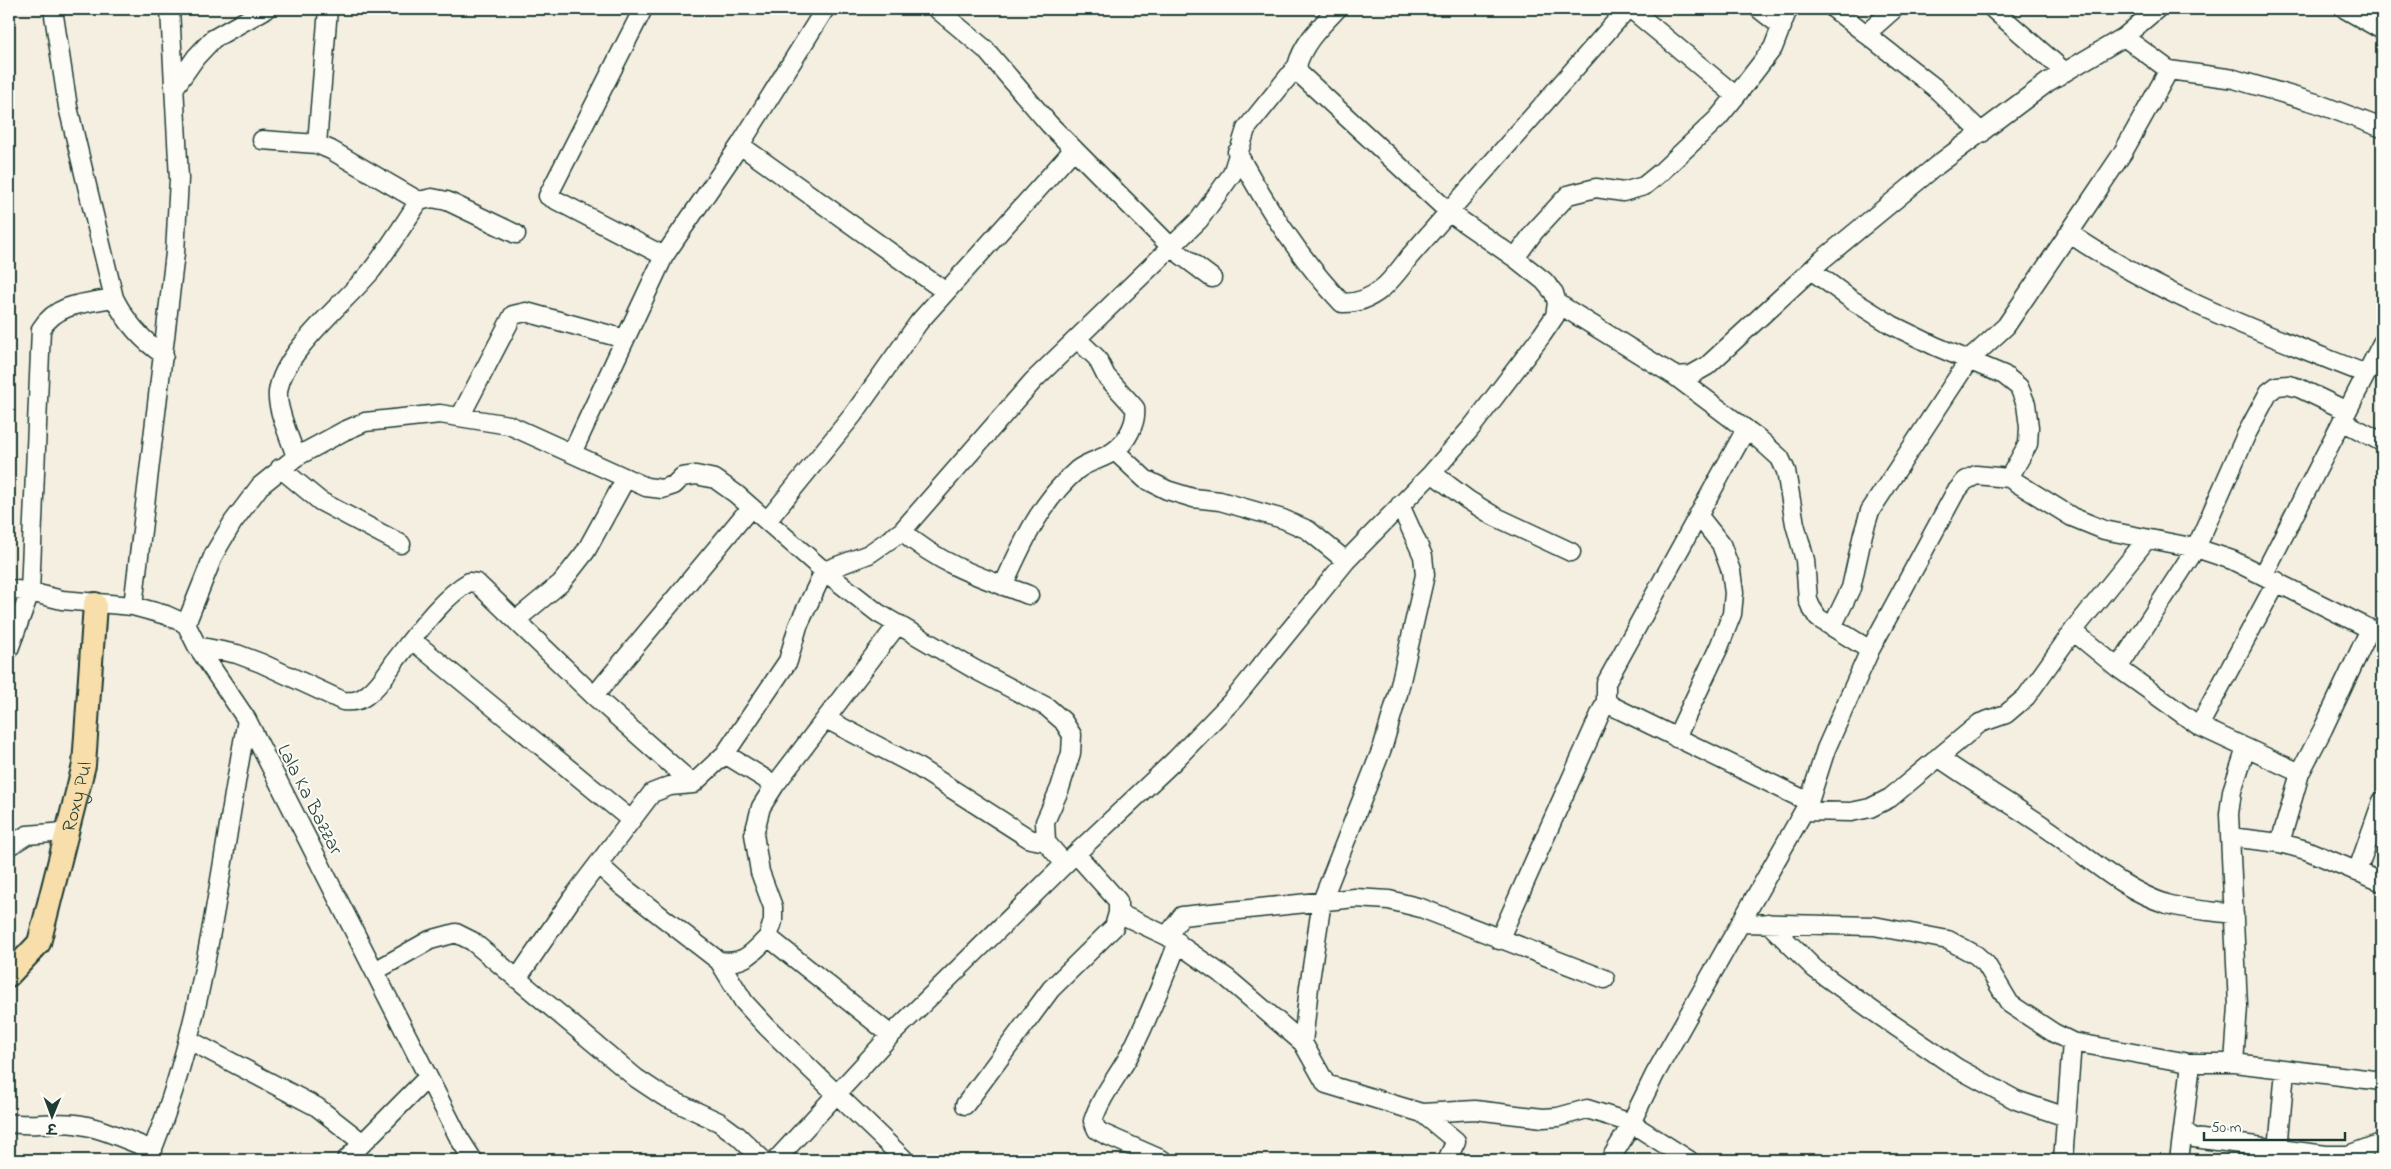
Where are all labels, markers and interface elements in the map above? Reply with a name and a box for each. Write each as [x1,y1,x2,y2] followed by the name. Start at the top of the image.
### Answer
[268,740,349,861] street label: Lala Ka Bazzar
[56,761,101,835] street label: Roxy Pul
[28,1092,78,1142] north arrow
[2204,1109,2345,1141] scale bar
[45,1117,59,1138] text: उ
[2211,1117,2242,1139] text: 50 m

